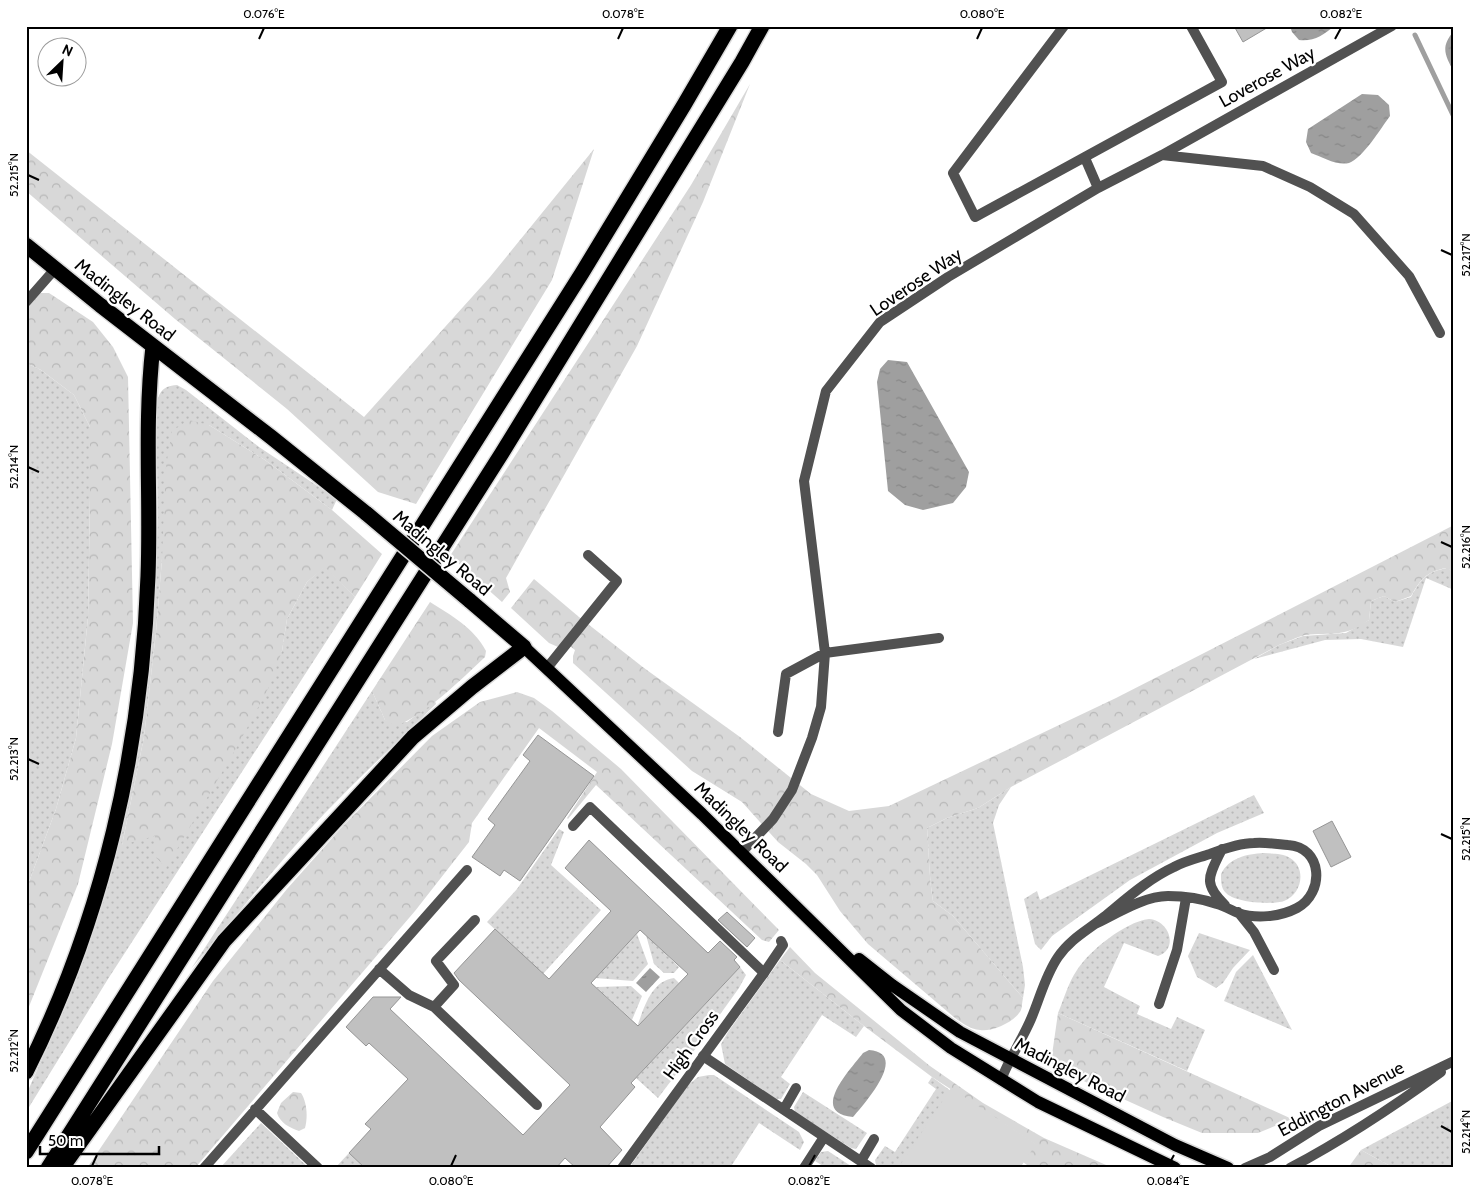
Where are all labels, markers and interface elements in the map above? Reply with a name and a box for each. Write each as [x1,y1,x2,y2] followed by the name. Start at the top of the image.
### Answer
[243,6,285,21] text: 0.076°E
[602,6,644,21] text: 0.078°E
[960,6,1005,21] text: 0.080°E
[1320,6,1363,21] text: 0.082°E
[38,38,88,88] north arrow
[59,40,76,60] text: N
[1215,42,1319,112] street label: Loverose Way
[6,153,21,197] text: 52.215°N
[1458,233,1473,277] text: 52.217°N
[866,243,966,321] street label: Loverose Way
[70,254,180,346] street label: Madingley Road
[6,445,21,489] text: 52.214°N
[388,506,496,600] street label: Madingley Road
[1458,525,1473,569] text: 52.216°N
[6,737,21,781] text: 52.213°N
[690,777,792,877] street label: Madingley Road
[1458,817,1473,861] text: 52.215°N
[658,1006,724,1084] street label: High Cross
[6,1029,21,1073] text: 52.212°N
[1011,1033,1129,1107] street label: Madingley Road
[1274,1057,1408,1141] street label: Eddington Avenue
[1458,1110,1473,1154] text: 52.214°N
[40,1124,159,1156] scale bar
[48,1132,83,1150] text: 50 m
[71,1173,113,1188] text: 0.078°E
[429,1173,474,1188] text: 0.080°E
[788,1173,831,1188] text: 0.082°E
[1146,1173,1190,1188] text: 0.084°E

